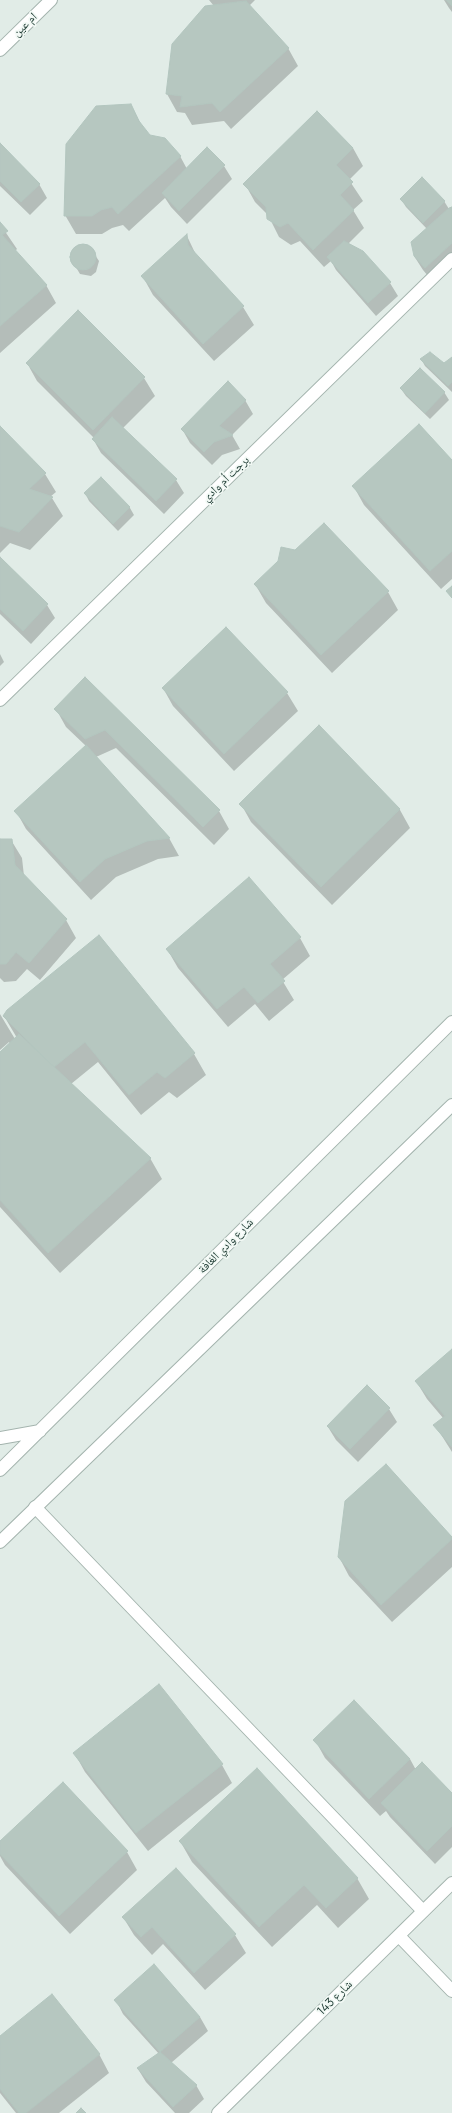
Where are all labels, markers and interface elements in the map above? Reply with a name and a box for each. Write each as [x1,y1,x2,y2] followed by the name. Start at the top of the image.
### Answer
[10,10,40,40] street label: ام عين
[199,453,253,505] street label: برجت أم وادي
[195,1215,257,1277] street label: شارع وادي الغافة
[314,1977,356,2019] street label: شارع 143

